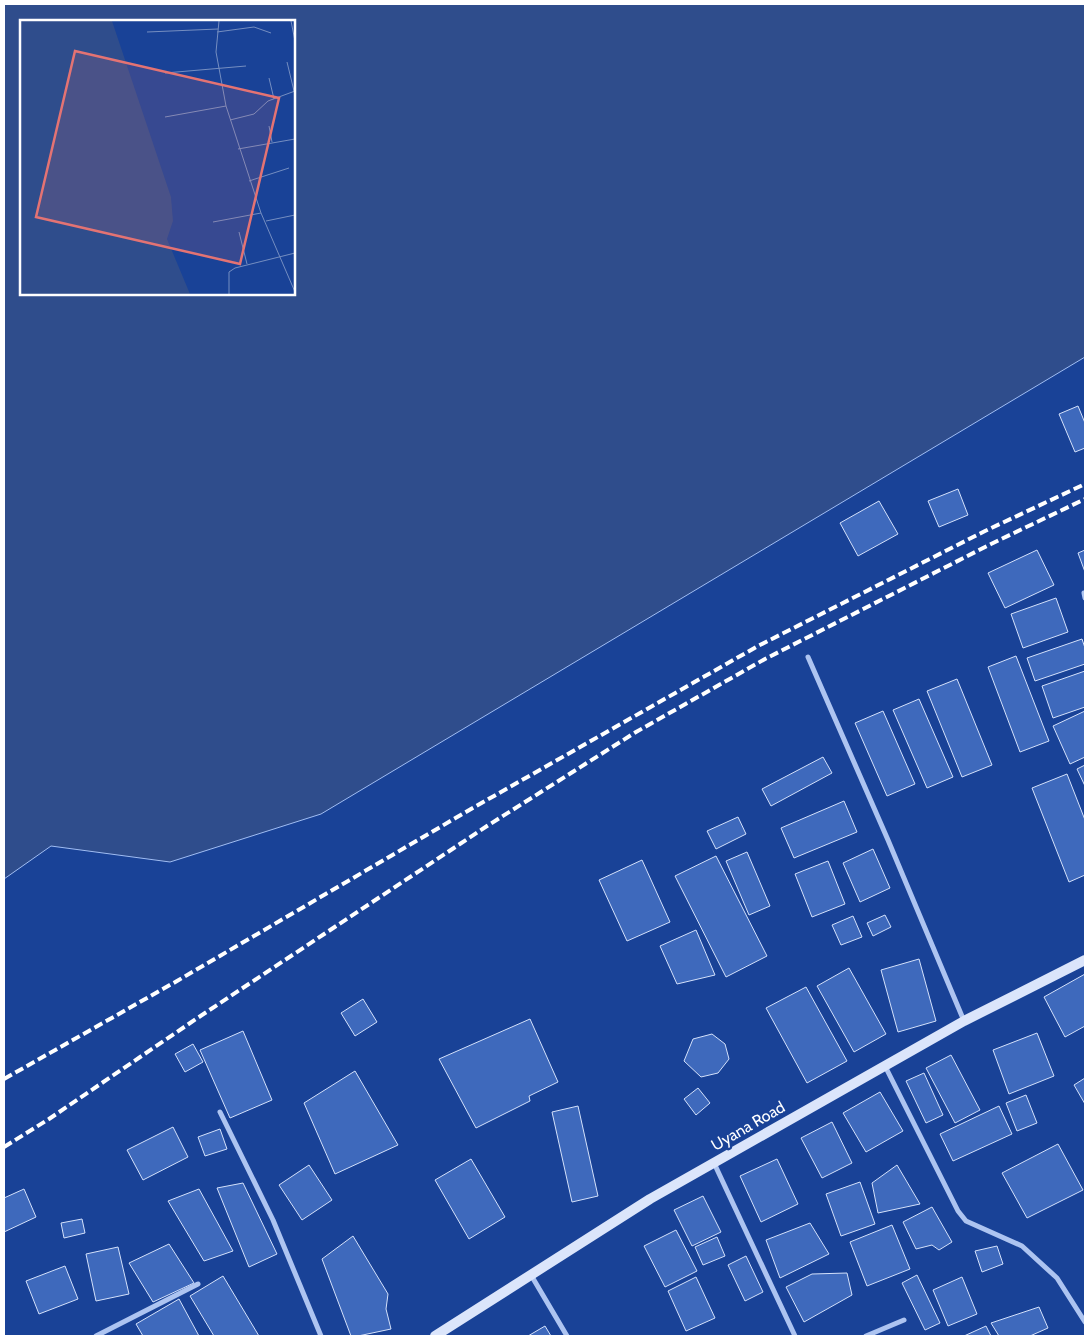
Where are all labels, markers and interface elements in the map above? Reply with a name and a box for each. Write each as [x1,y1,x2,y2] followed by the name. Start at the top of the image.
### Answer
[20,20,295,295] inset map
[708,1097,788,1155] street label: Uyana Road

